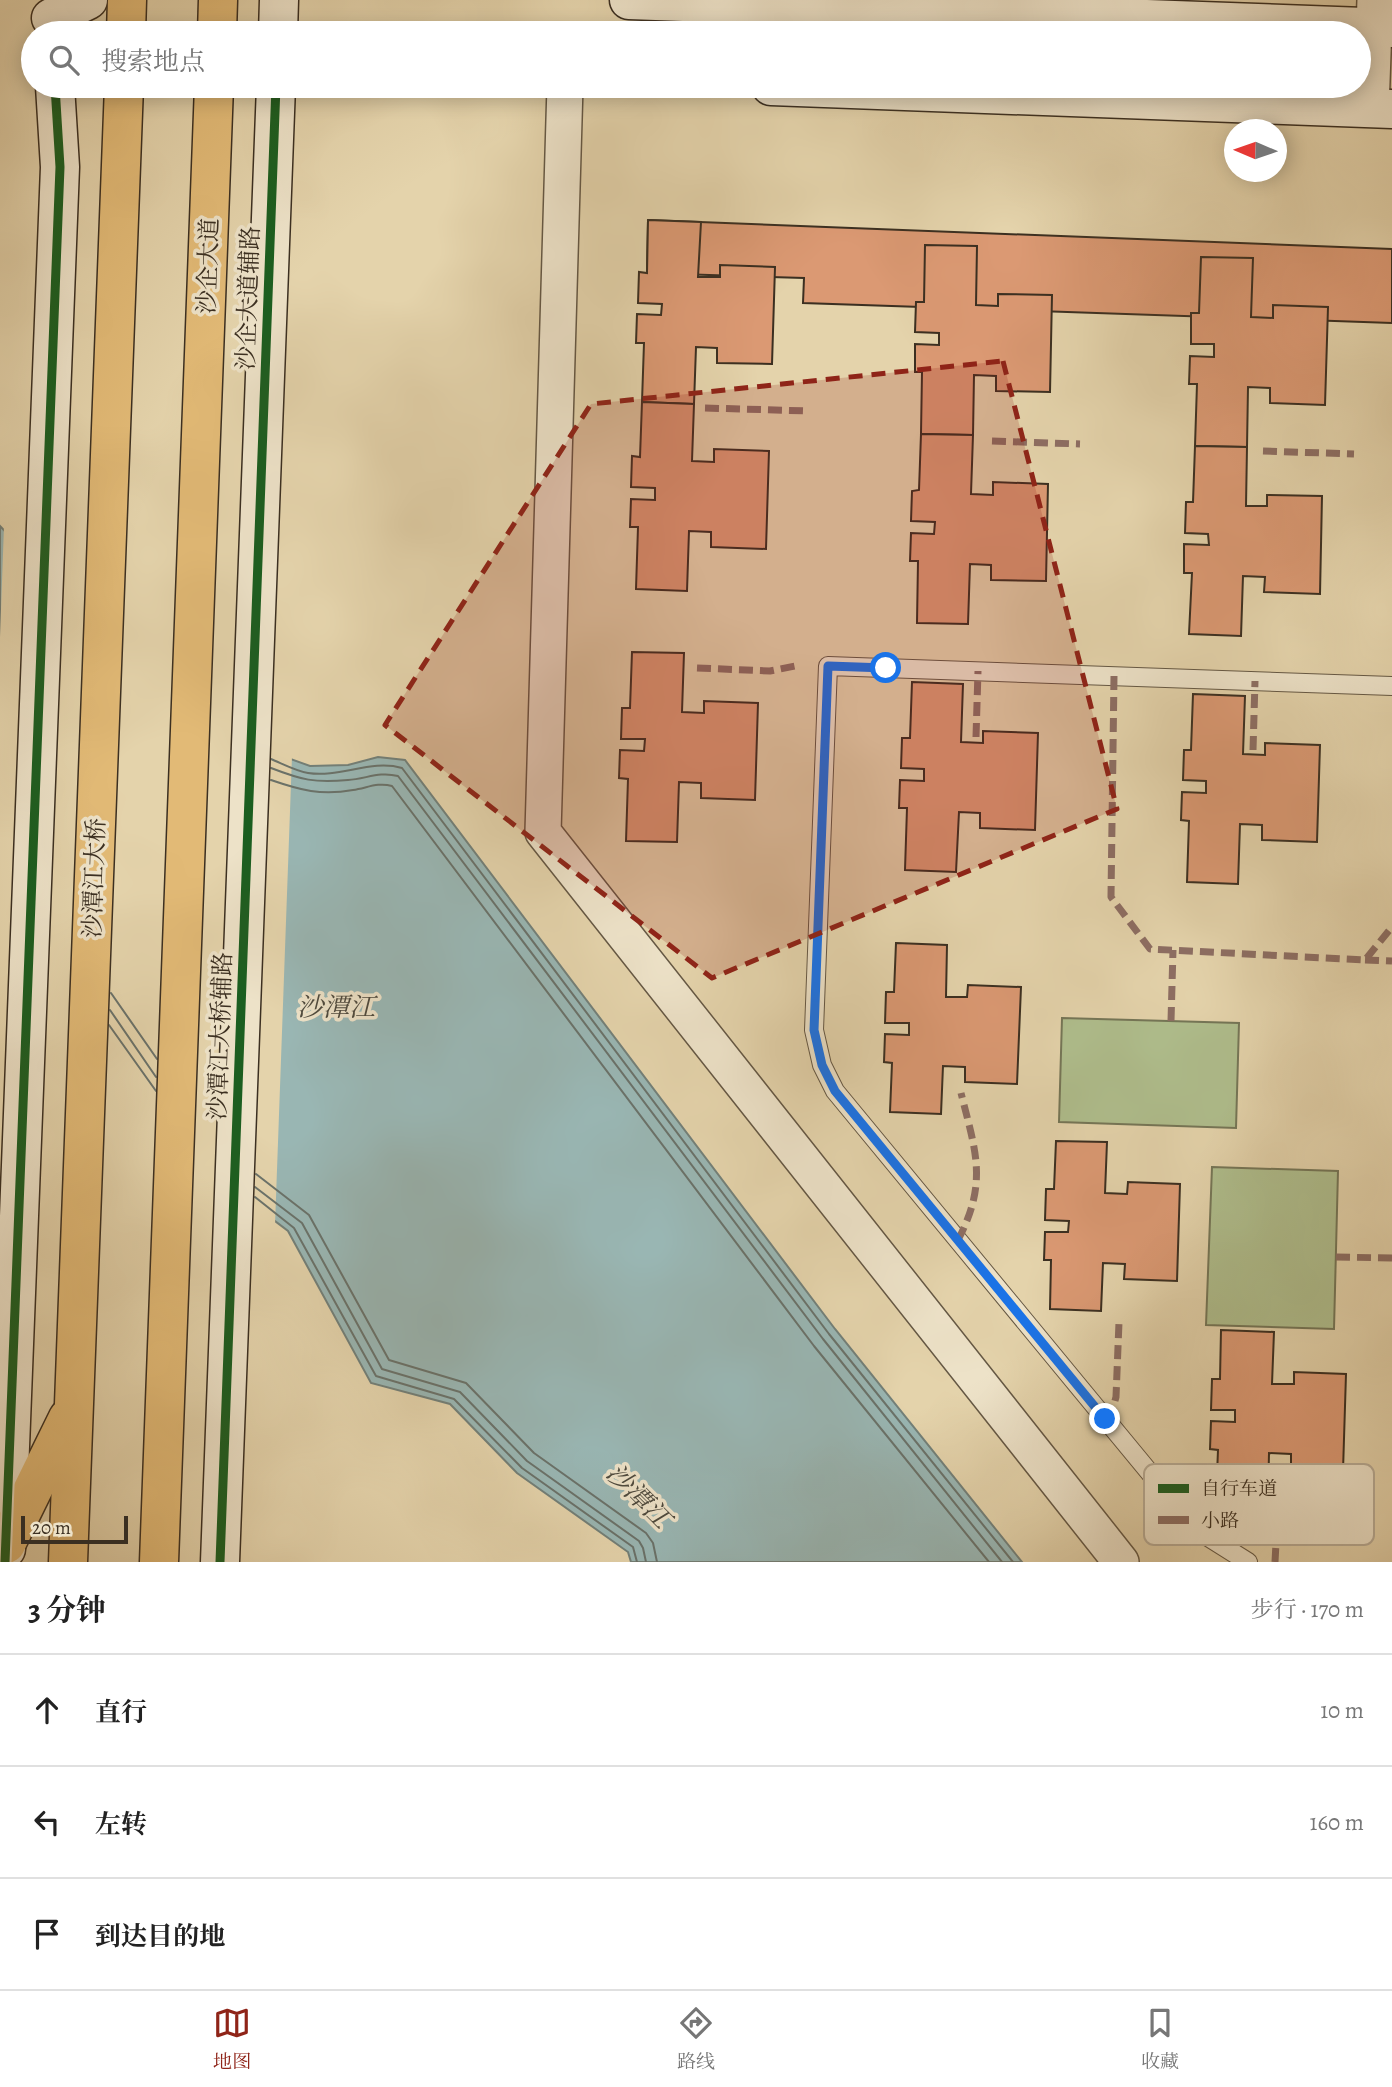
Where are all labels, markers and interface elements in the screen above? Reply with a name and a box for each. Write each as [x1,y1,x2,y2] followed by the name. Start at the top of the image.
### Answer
[21,21,1371,98] search box
[45,41,83,79] icon: search
[101,44,205,79] text: 搜索地点
[1224,119,1287,182] north arrow
[190,217,226,315] street label: 沙企大道
[229,225,267,371] street label: 沙企大道辅路
[870,652,901,683] route start
[76,817,112,939] street label: 沙潭江大桥
[201,951,239,1121] street label: 沙潭江大桥辅路
[297,990,379,1025] water label: 沙潭江
[1089,1403,1120,1434] route end
[598,1456,681,1539] water label: 沙潭江
[1144,1464,1374,1545] legend
[1201,1476,1277,1502] text: 自行车道
[1201,1508,1239,1534] text: 小路
[21,1513,128,1545] scale bar
[32,1515,71,1541] text: 20 m
[28,1590,106,1630] text: 3 分钟
[1251,1594,1364,1625] text: 步行 · 170 m
[28,1691,66,1729] icon: ahead
[95,1695,147,1730] text: 直行
[1320,1695,1364,1726] text: 10 m
[28,1803,66,1841] icon: left
[95,1807,147,1842] text: 左转
[1310,1807,1364,1838] text: 160 m
[28,1915,66,1953] icon: arrive
[95,1919,225,1954] text: 到达目的地
[213,2004,251,2075] tab: 地图
[677,2004,715,2075] tab: 路线
[1141,2004,1179,2075] tab: 收藏

